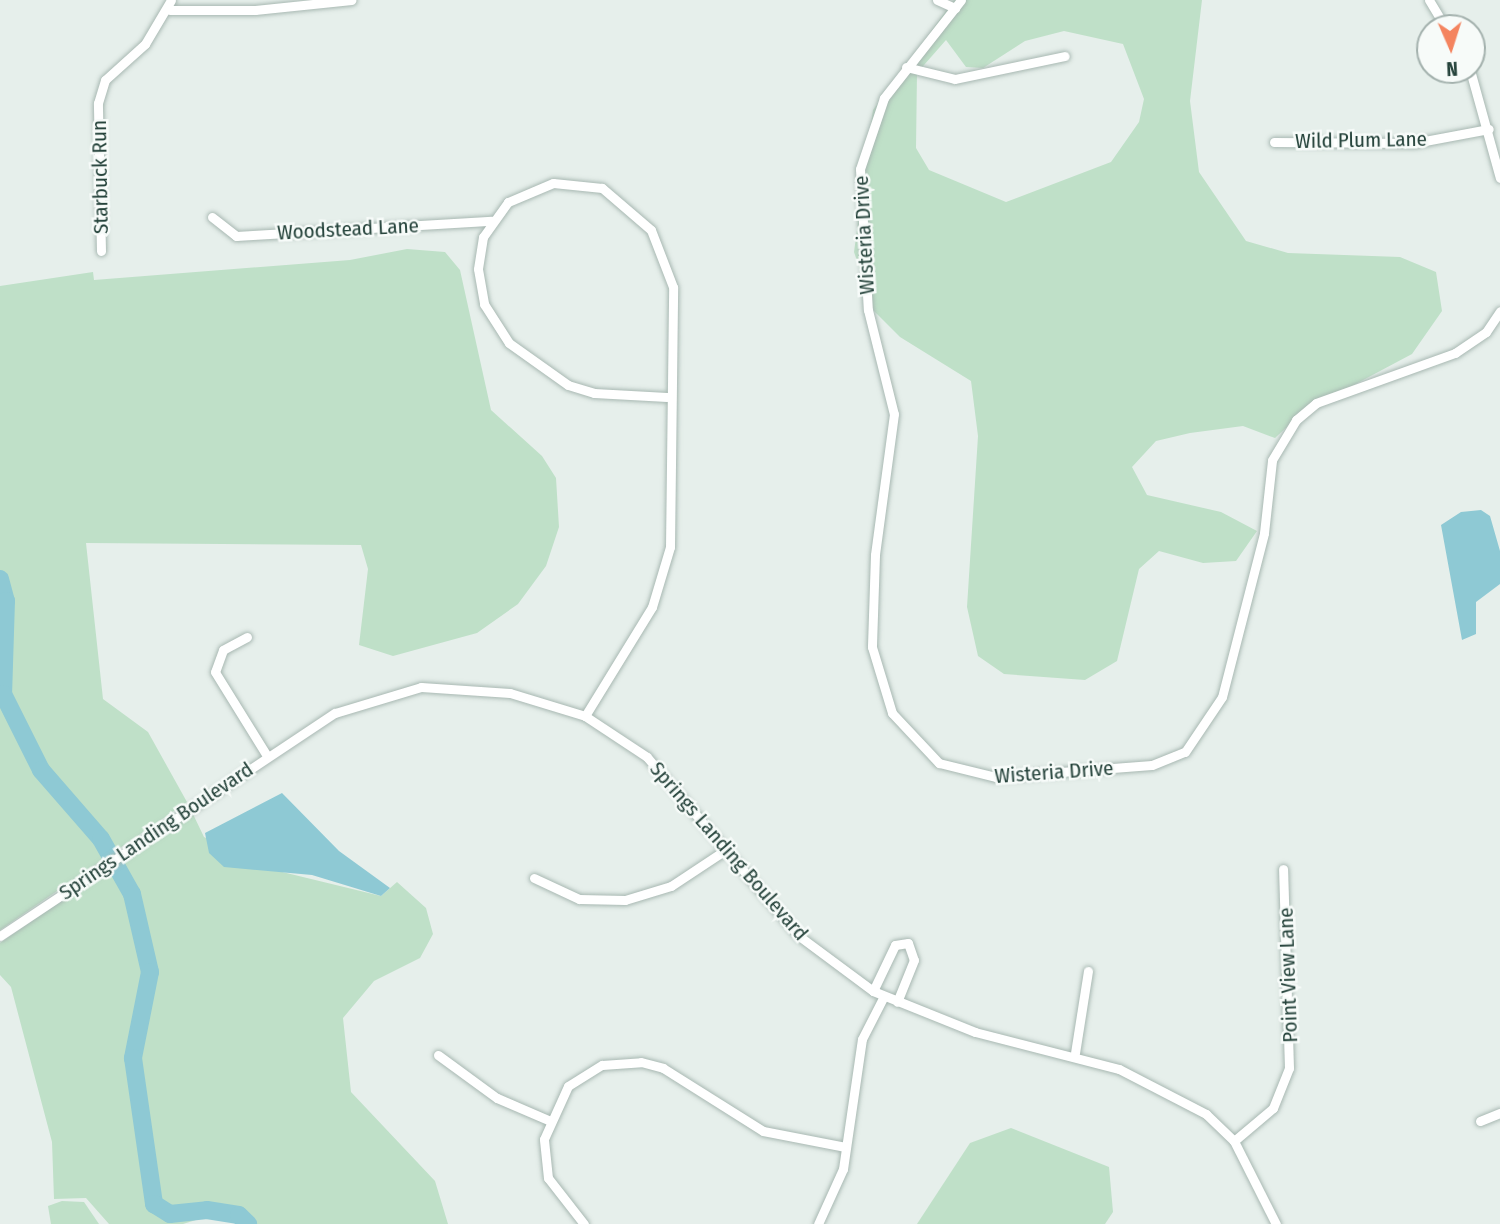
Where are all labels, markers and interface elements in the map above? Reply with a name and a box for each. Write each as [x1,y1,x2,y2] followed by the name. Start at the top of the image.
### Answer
[1416,14,1486,84] north arrow
[1446,57,1458,80] text: N
[86,120,114,234] street label: Starbuck Run
[1295,126,1427,154] street label: Wild Plum Lane
[848,175,880,295] street label: Wisteria Drive
[276,213,420,245] street label: Woodstead Lane
[994,755,1114,789] street label: Wisteria Drive
[54,757,258,905] street label: Springs Landing Boulevard
[645,757,813,945] street label: Springs Landing Boulevard
[1273,907,1303,1043] street label: Point View Lane

